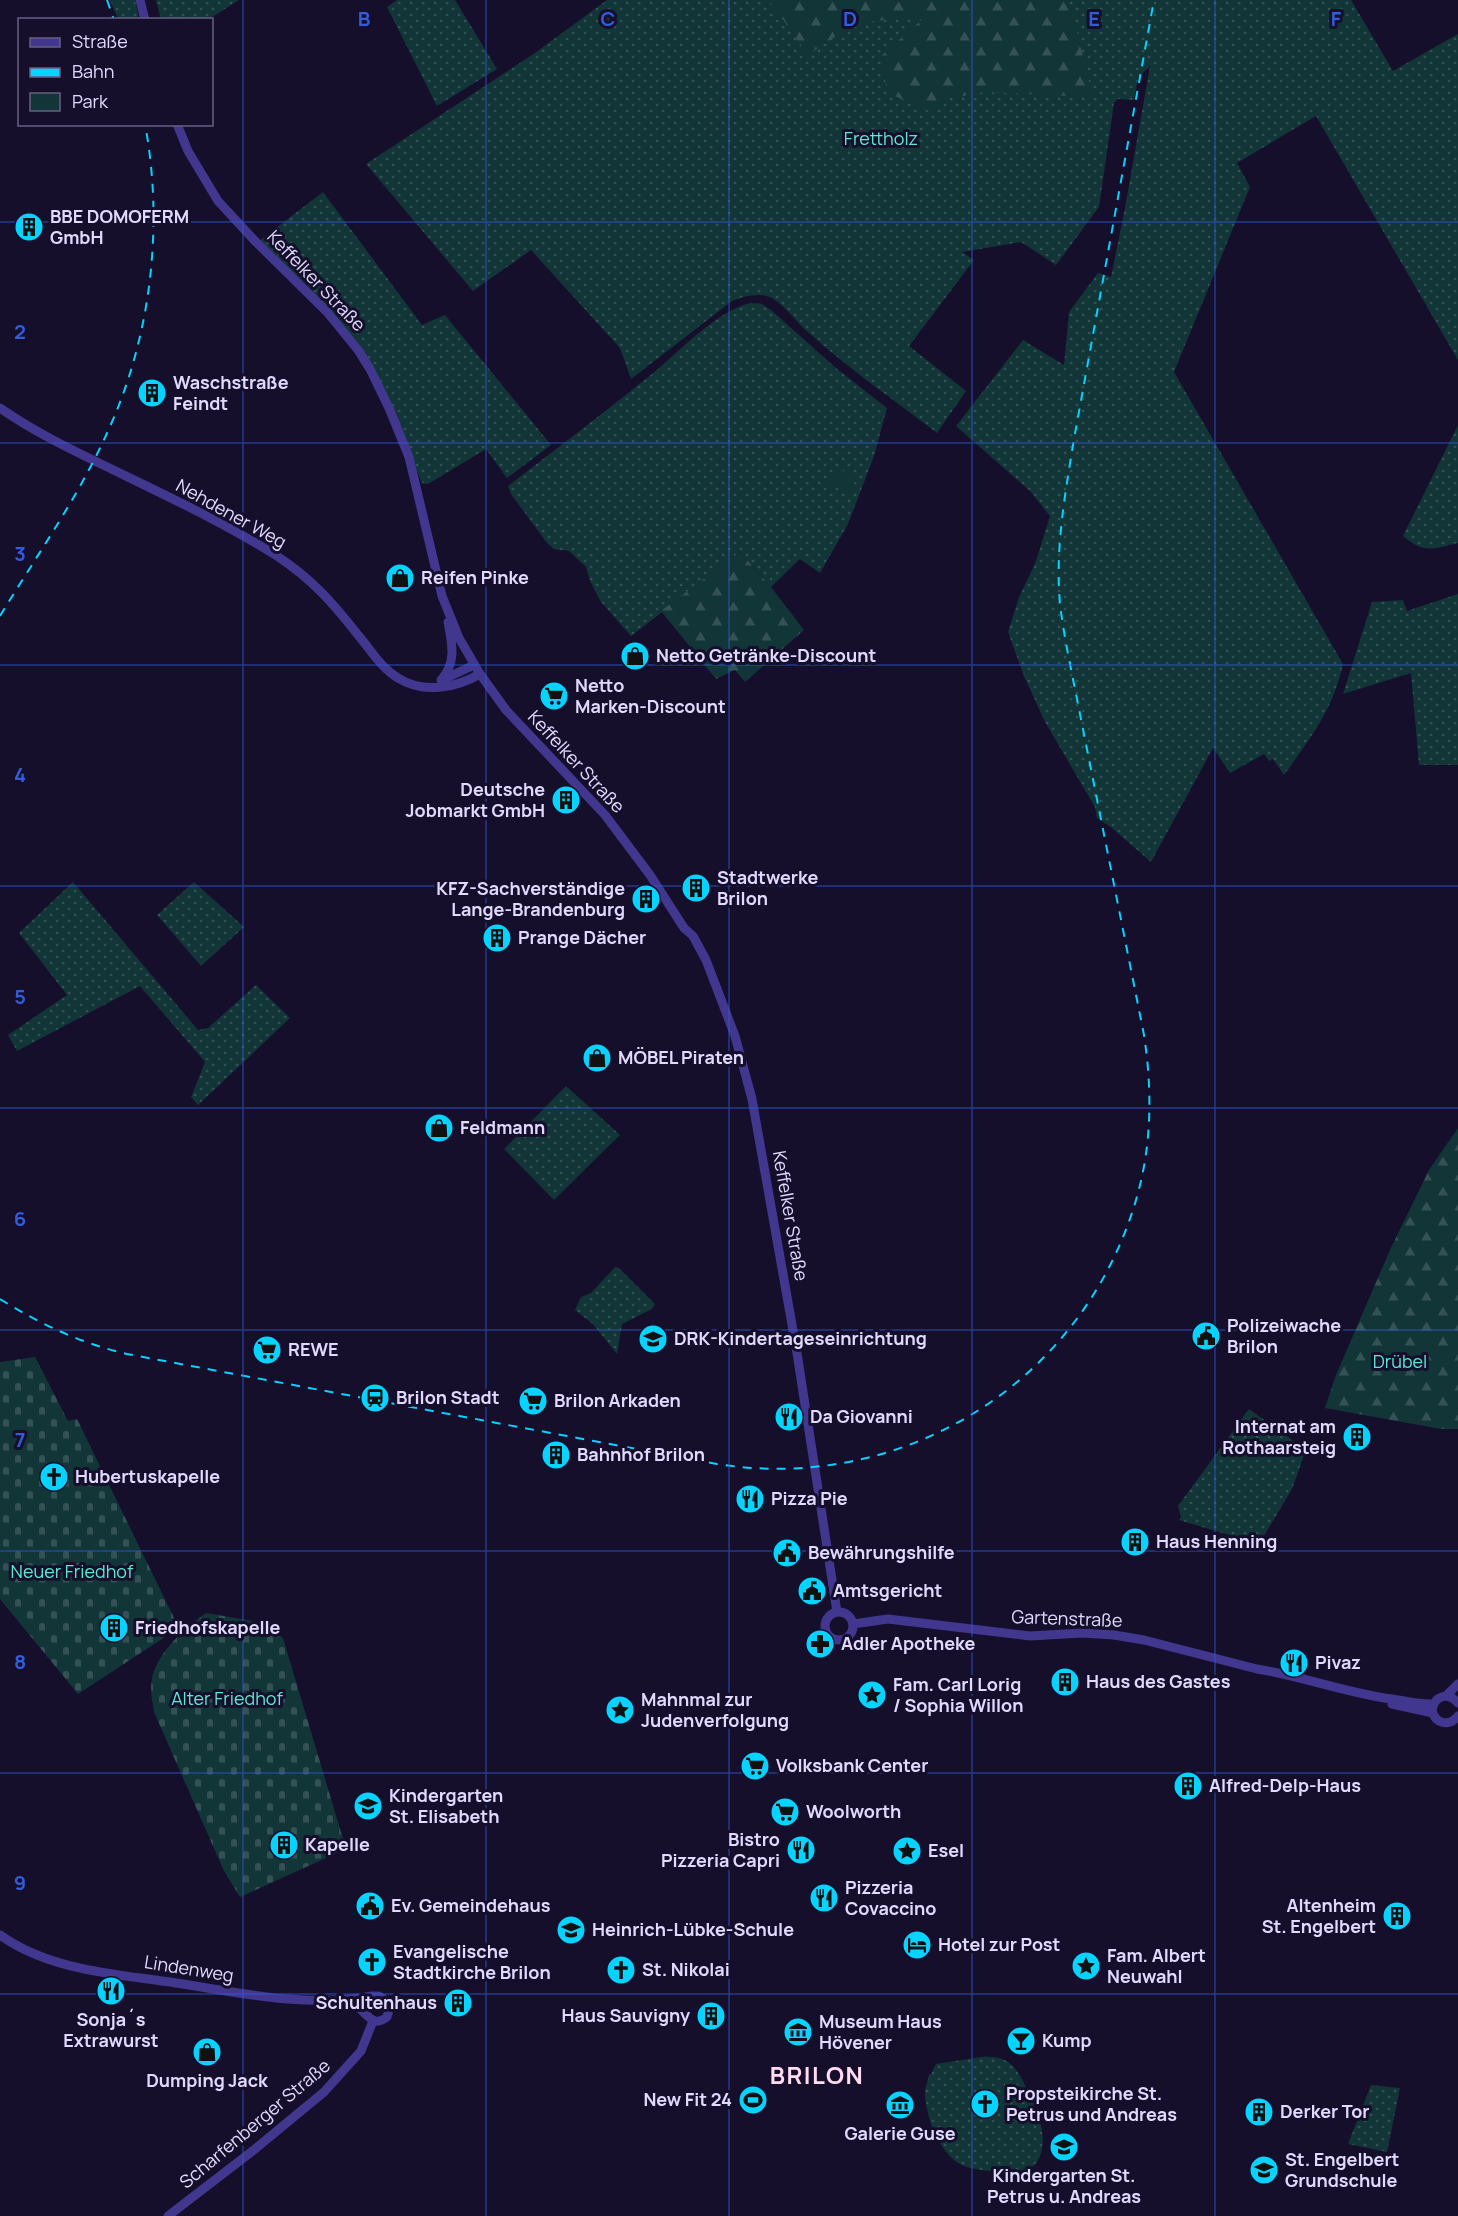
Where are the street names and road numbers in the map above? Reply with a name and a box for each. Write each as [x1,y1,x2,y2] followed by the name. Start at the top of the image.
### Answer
[262,225,371,336] street label: Keffelker Straße
[172,473,291,553] street label: Nehdener Weg
[523,705,630,818] street label: Keffelker Straße
[768,1149,814,1283] street label: Keffelker Straße
[1011,1604,1123,1632] street label: Gartenstraße
[143,1949,236,1987] street label: Lindenweg
[174,2053,335,2193] street label: Scharfenberger Straße

